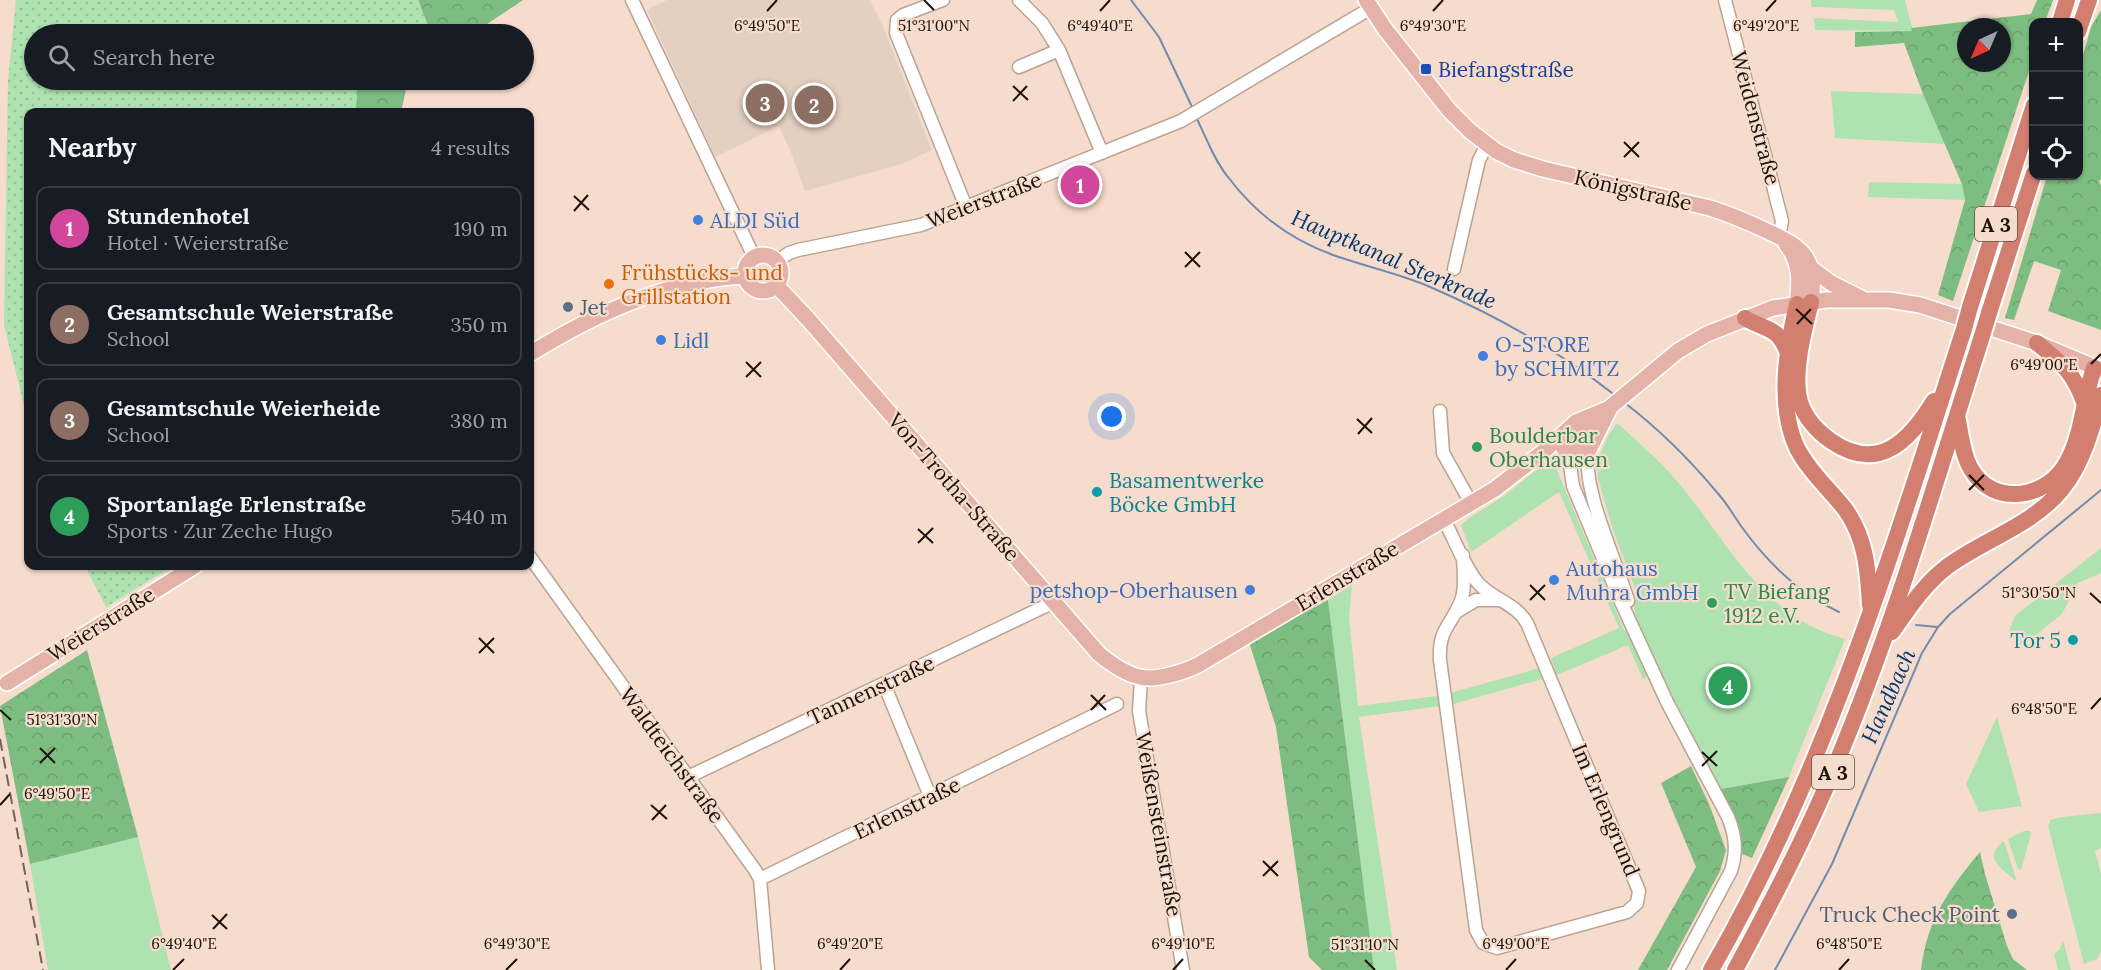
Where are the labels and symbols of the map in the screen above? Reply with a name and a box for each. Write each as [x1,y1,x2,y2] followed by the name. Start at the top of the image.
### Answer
[734,16,800,35] text: 6°49'50"E
[898,16,970,35] text: 51°31'00"N
[1067,16,1133,35] text: 6°49'40"E
[1400,16,1466,35] text: 6°49'30"E
[1733,16,1799,35] text: 6°49'20"E
[1957,18,2011,72] north arrow
[1725,48,1787,188] street label: Weidenstraße
[1438,56,1574,83] place label: Biefangstraße
[1419,62,1433,76] marker: Biefangstraße
[746,80,784,126] pin: 3
[794,82,834,128] pin: 2
[1060,162,1100,207] pin: 1
[1572,163,1694,217] street label: Königstraße
[923,166,1045,234] street label: Weierstraße
[1287,203,1501,315] water label: Hauptkanal Sterkrade
[709,207,800,234] place label: ALDI Süd
[1975,207,2017,241] road number: A 3
[691,213,705,227] marker: ALDI Süd
[621,259,783,310] place label: Frühstücks- und Grillstation
[602,277,616,291] marker: Frühstücks- und Grillstation
[579,294,608,321] place label: Jet
[561,300,575,314] marker: Jet
[673,327,709,354] place label: Lidl
[1495,331,1619,382] place label: O-STORE by SCHMITZ
[654,333,668,347] marker: Lidl
[1476,349,1490,363] marker: O-STORE by SCHMITZ
[2010,355,2078,374] text: 6°49'00"E
[1097,402,1126,431] your location
[881,406,1026,567] street label: Von-Trotha-Straße
[1489,422,1608,473] place label: Boulderbar Oberhausen
[1470,440,1484,454] marker: Boulderbar Oberhausen
[1109,467,1264,518] place label: Basamentwerke Böcke GmbH
[1090,485,1104,499] marker: Basamentwerke Böcke GmbH
[1291,535,1403,617] street label: Erlenstraße
[1565,555,1699,606] place label: Autohaus Muhra GmbH
[1547,573,1561,587] marker: Autohaus Muhra GmbH
[1030,577,1238,604] place label: petshop-Oberhausen
[1724,578,1830,629] place label: TV Biefang 1912 e.V.
[42,580,160,668] street label: Weierstraße
[1243,583,1257,597] marker: petshop-Oberhausen
[2002,583,2076,602] text: 51°30'50"N
[1705,596,1719,610] marker: TV Biefang 1912 e.V.
[2010,627,2061,654] place label: Tor 5
[2066,633,2080,647] marker: Tor 5
[1855,644,1921,748] water label: Handbach
[803,649,939,731] street label: Tannenstraße
[1708,664,1748,708] pin: 4
[614,682,730,828] street label: Waldteichstraße
[2011,699,2077,718] text: 6°48'50"E
[27,710,97,729] text: 51°31'30"N
[1129,730,1189,918] street label: Weißensteinstraße
[1566,740,1646,880] street label: Im Erlengrund
[1812,755,1854,789] road number: A 3
[849,771,965,845] street label: Erlenstraße
[24,784,90,803] text: 6°49'50"E
[1819,901,2001,928] place label: Truck Check Point
[2005,907,2019,921] marker: Truck Check Point
[151,934,217,953] text: 6°49'40"E
[484,934,550,953] text: 6°49'30"E
[817,934,883,953] text: 6°49'20"E
[1151,934,1215,953] text: 6°49'10"E
[1482,934,1550,953] text: 6°49'00"E
[1816,934,1882,953] text: 6°48'50"E
[1331,935,1399,954] text: 51°31'10"N

